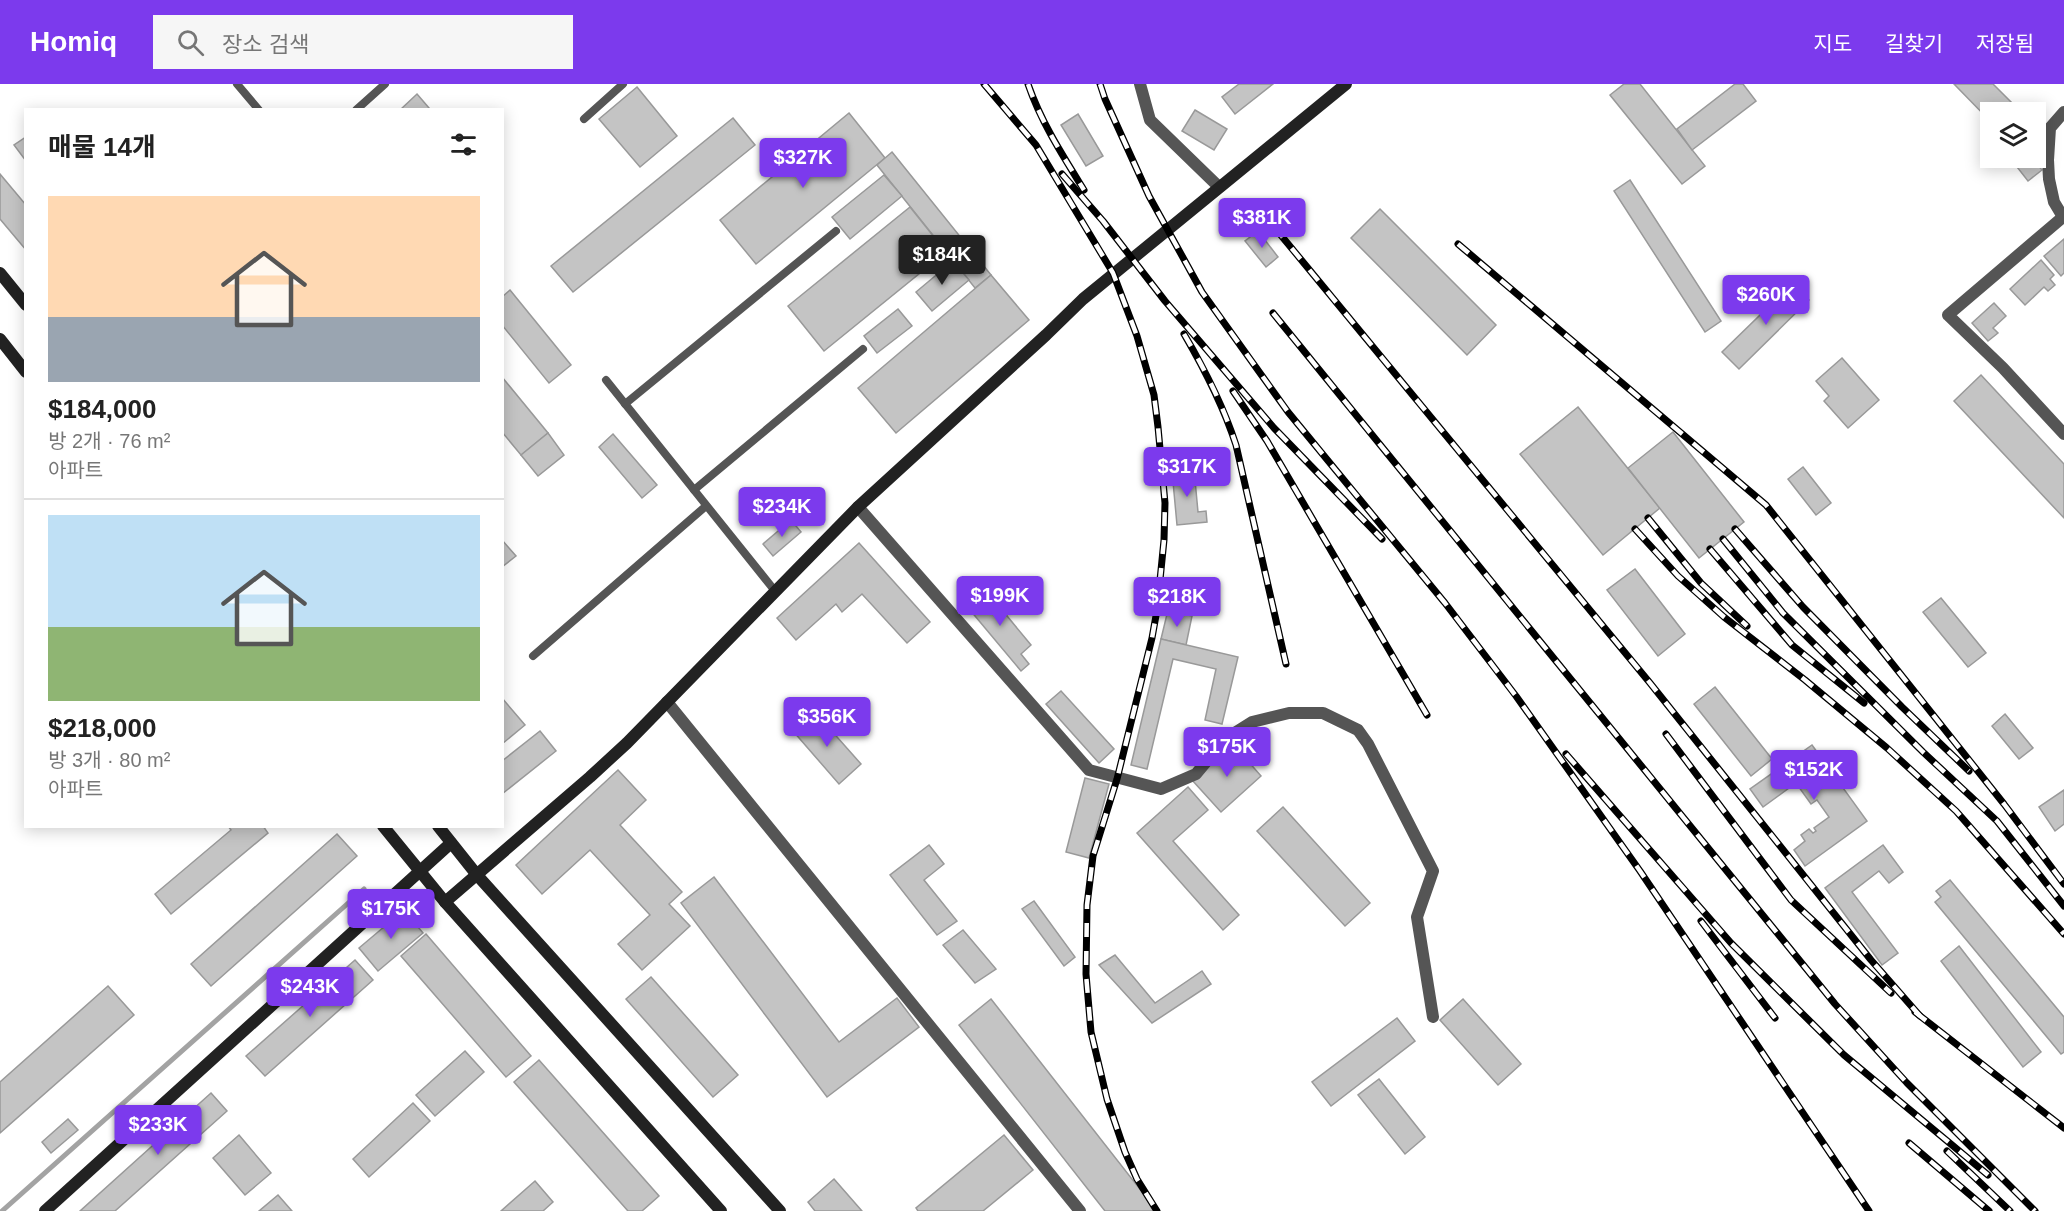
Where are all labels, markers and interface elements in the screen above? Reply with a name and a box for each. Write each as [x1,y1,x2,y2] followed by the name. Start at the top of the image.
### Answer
[153,15,573,69] search box
[30,26,117,57] text: Homiq
[174,26,207,59] icon: search
[222,32,309,57] text: 장소 검색
[1813,32,1852,55] text: 지도
[1885,32,1943,55] text: 길찾기
[1976,32,2034,55] text: 저장됨
[1980,102,2046,168] map controls
[1980,102,2046,168] button: layers
[447,128,480,161] icon: filters
[48,132,156,162] text: 매물 14개
[761,138,845,189] pin: $327K
[774,146,832,168] text: $327K
[1220,198,1304,249] pin: $381K
[1233,206,1291,228] text: $381K
[210,235,318,343] icon: home
[900,235,984,286] pin: $184K
[913,243,971,265] text: $184K
[1724,275,1808,326] pin: $260K
[1737,283,1795,305] text: $260K
[48,394,156,424] text: $184,000
[48,430,170,452] text: 방 2개 · 76 m²
[1145,447,1229,498] pin: $317K
[1158,455,1216,477] text: $317K
[48,459,103,481] text: 아파트
[740,487,824,538] pin: $234K
[753,495,811,517] text: $234K
[210,554,318,662] icon: home
[958,576,1042,627] pin: $199K
[1135,577,1219,628] pin: $218K
[971,584,1029,606] text: $199K
[1148,585,1206,607] text: $218K
[785,697,869,748] pin: $356K
[798,705,856,727] text: $356K
[48,713,156,743] text: $218,000
[1185,727,1269,778] pin: $175K
[1198,735,1256,757] text: $175K
[48,749,170,771] text: 방 3개 · 80 m²
[1772,750,1856,801] pin: $152K
[1785,758,1843,780] text: $152K
[48,778,103,800] text: 아파트
[349,889,433,940] pin: $175K
[362,897,420,919] text: $175K
[268,967,352,1018] pin: $243K
[281,975,339,997] text: $243K
[116,1105,200,1156] pin: $233K
[129,1113,187,1135] text: $233K

